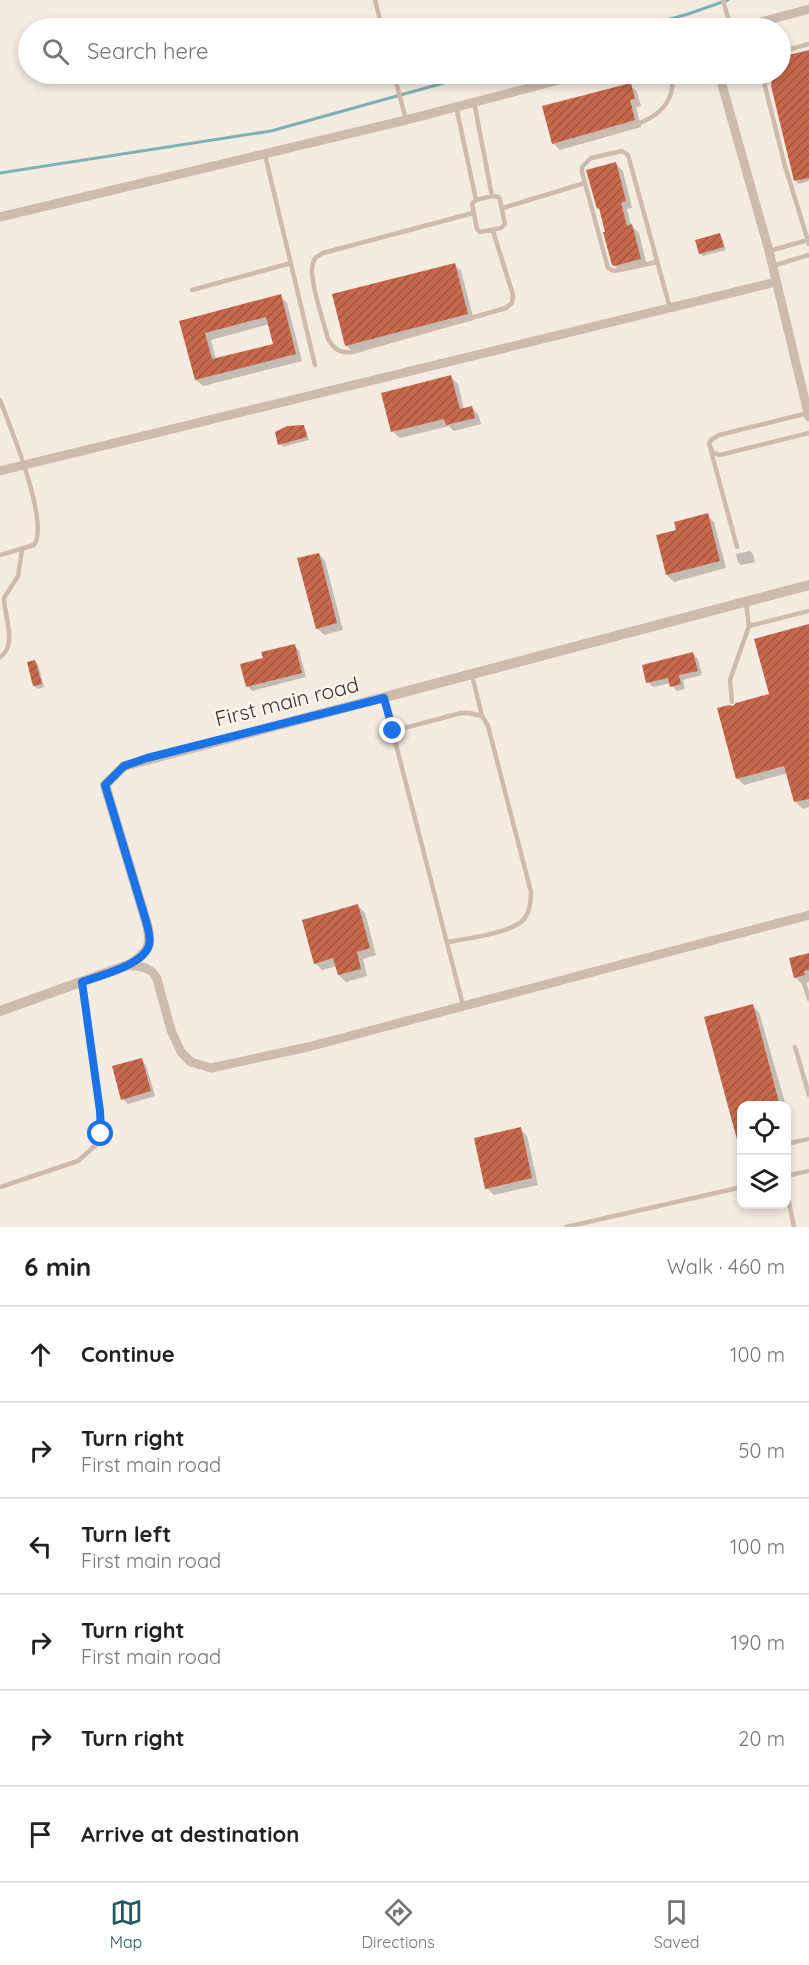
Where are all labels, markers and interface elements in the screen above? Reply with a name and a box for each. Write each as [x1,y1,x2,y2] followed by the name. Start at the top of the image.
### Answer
[18,18,791,84] search box
[39,35,72,68] icon: search
[87,37,208,65] text: Search here
[212,671,361,731] street label: First main road
[379,717,405,743] route end
[737,1101,791,1209] map controls
[737,1101,791,1155] button: locate
[87,1120,113,1146] route start
[737,1155,791,1209] button: layers
[24,1250,91,1283] text: 6 min
[667,1254,785,1279] text: Walk · 460 m
[24,1338,57,1371] icon: ahead
[81,1340,175,1368] text: Continue
[730,1342,785,1367] text: 100 m
[81,1424,185,1452] text: Turn right
[24,1434,57,1467] icon: right
[739,1438,785,1463] text: 50 m
[81,1452,221,1477] text: First main road
[81,1520,171,1548] text: Turn left
[24,1530,57,1563] icon: left
[730,1534,785,1559] text: 100 m
[81,1548,221,1573] text: First main road
[81,1616,185,1644] text: Turn right
[24,1626,57,1659] icon: right
[731,1630,785,1655] text: 190 m
[81,1644,221,1669] text: First main road
[24,1722,57,1755] icon: right
[81,1724,185,1752] text: Turn right
[738,1726,785,1751] text: 20 m
[24,1818,57,1851] icon: arrive
[81,1820,299,1848] text: Arrive at destination
[110,1896,143,1952] tab: Map
[362,1896,435,1952] tab: Directions
[654,1896,699,1952] tab: Saved

